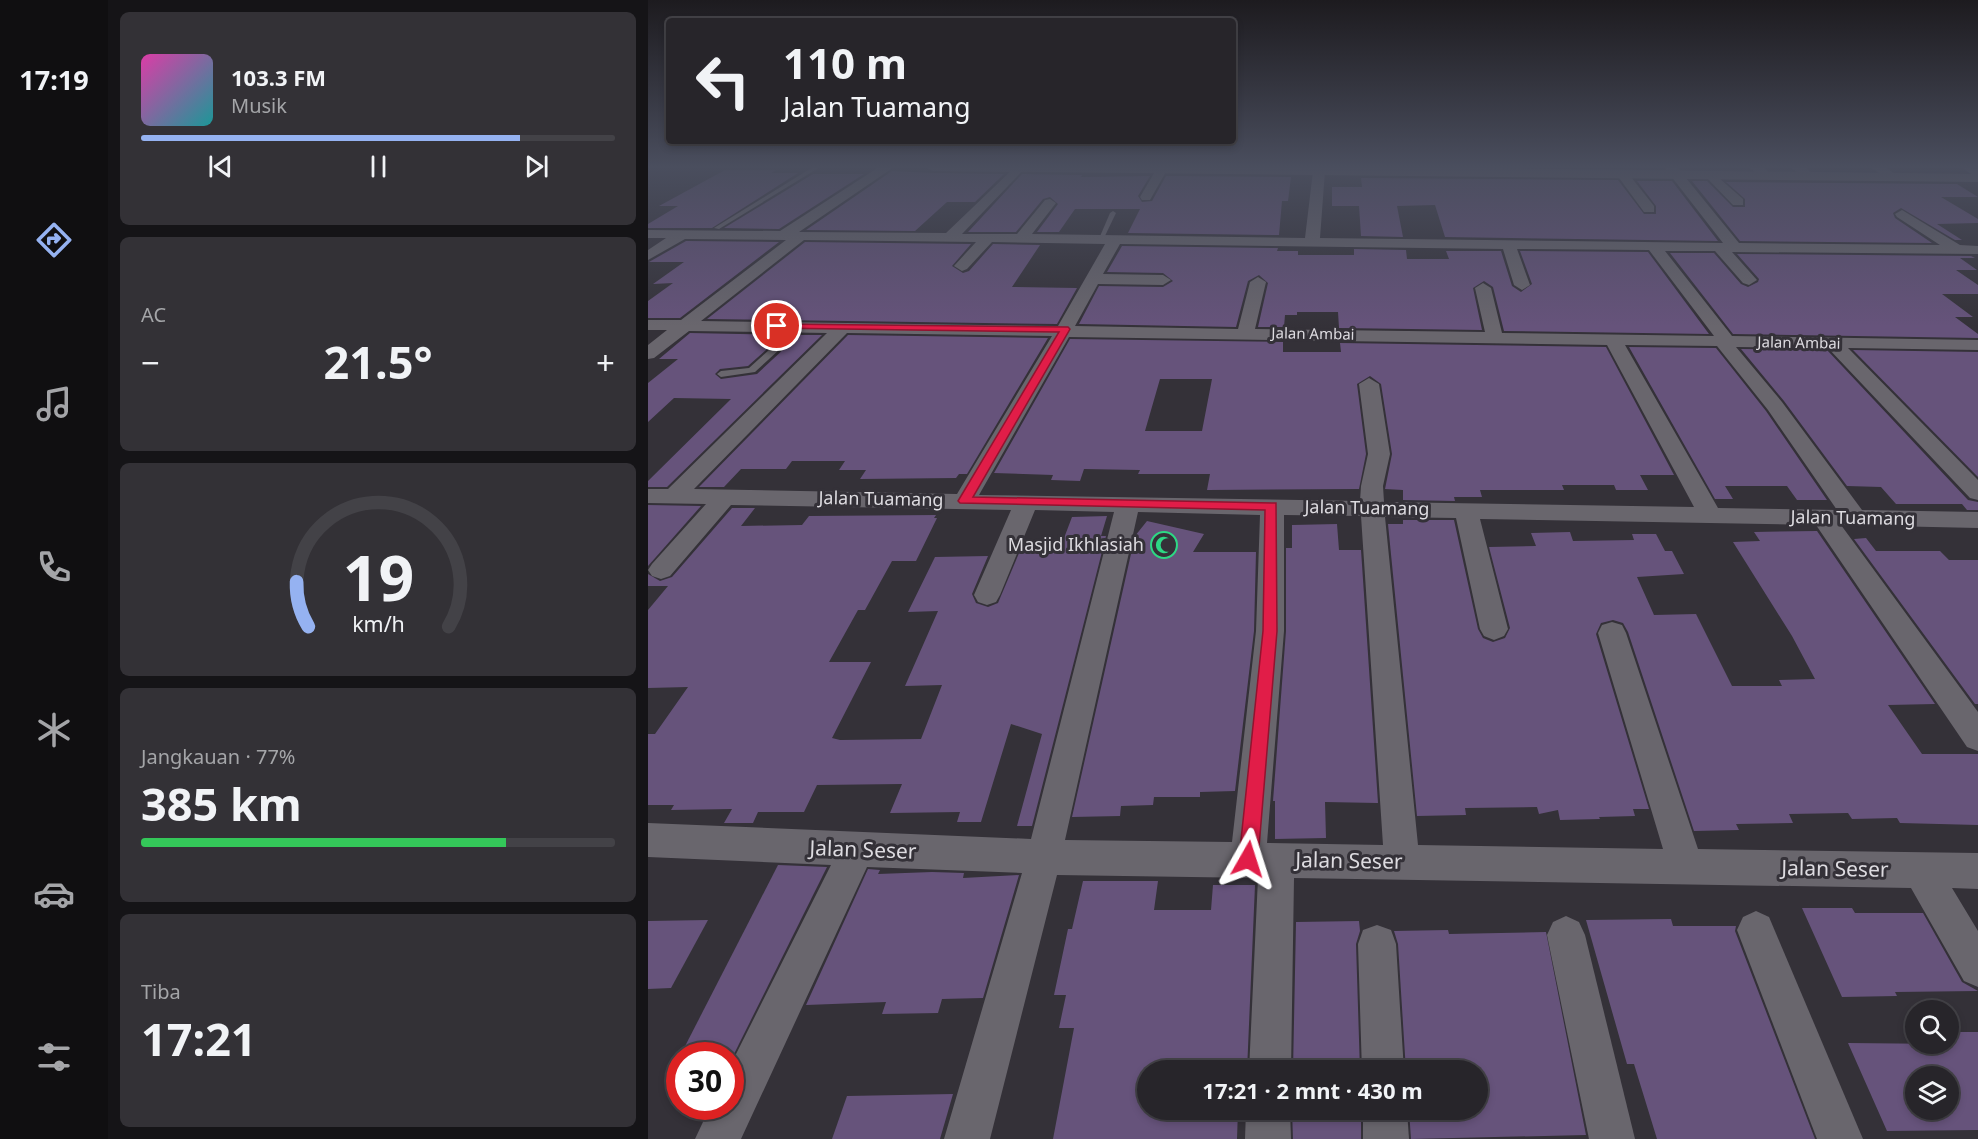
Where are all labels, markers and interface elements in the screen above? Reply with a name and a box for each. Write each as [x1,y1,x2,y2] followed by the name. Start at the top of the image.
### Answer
[783,34,907,91] text: 110 m
[684,42,762,120] icon: left
[19,61,89,98] text: 17:19
[231,62,326,92] text: 103.3 FM
[783,88,971,125] text: Jalan Tuamang
[231,92,287,119] text: Musik
[204,150,237,183] icon: previous
[362,150,395,183] icon: pause
[520,150,553,183] icon: next
[33,219,75,261] icon: directions
[751,300,802,351] pin
[141,301,166,328] text: AC
[760,309,793,342] icon: arrive
[1269,322,1355,344] street label: Jalan Ambai
[324,331,432,392] text: 21.5°
[1755,331,1841,353] street label: Jalan Ambai
[141,340,160,385] text: −
[596,340,615,385] text: +
[33,383,75,425] icon: music
[816,485,944,511] street label: Jalan Tuamang
[1302,494,1430,520] street label: Jalan Tuamang
[1788,504,1916,530] street label: Jalan Tuamang
[1149,530,1179,560] mosque icon: Masjid Ikhlasiah
[1008,532,1144,556] place label: Masjid Ikhlasiah
[342,534,414,619] text: 19
[33,546,75,588] icon: phone
[352,609,404,638] text: km/h
[33,709,75,751] icon: climate
[141,743,295,770] text: Jangkauan · 77%
[141,773,302,834] text: 385 km
[1216,827,1280,891] position arrow
[807,833,917,865] street label: Jalan Seser
[1293,845,1403,875] street label: Jalan Seser
[1779,853,1889,883] street label: Jalan Seser
[33,873,75,915] icon: car
[141,978,181,1005] text: Tiba
[1905,1000,1959,1120] map controls
[1905,1000,1959,1054] button: search
[141,1008,257,1069] text: 17:21
[33,1036,75,1078] icon: filters
[666,1042,744,1120] speed limit sign: 30
[1905,1066,1959,1120] button: layers
[1202,1075,1423,1105] text: 17:21 · 2 mnt · 430 m

